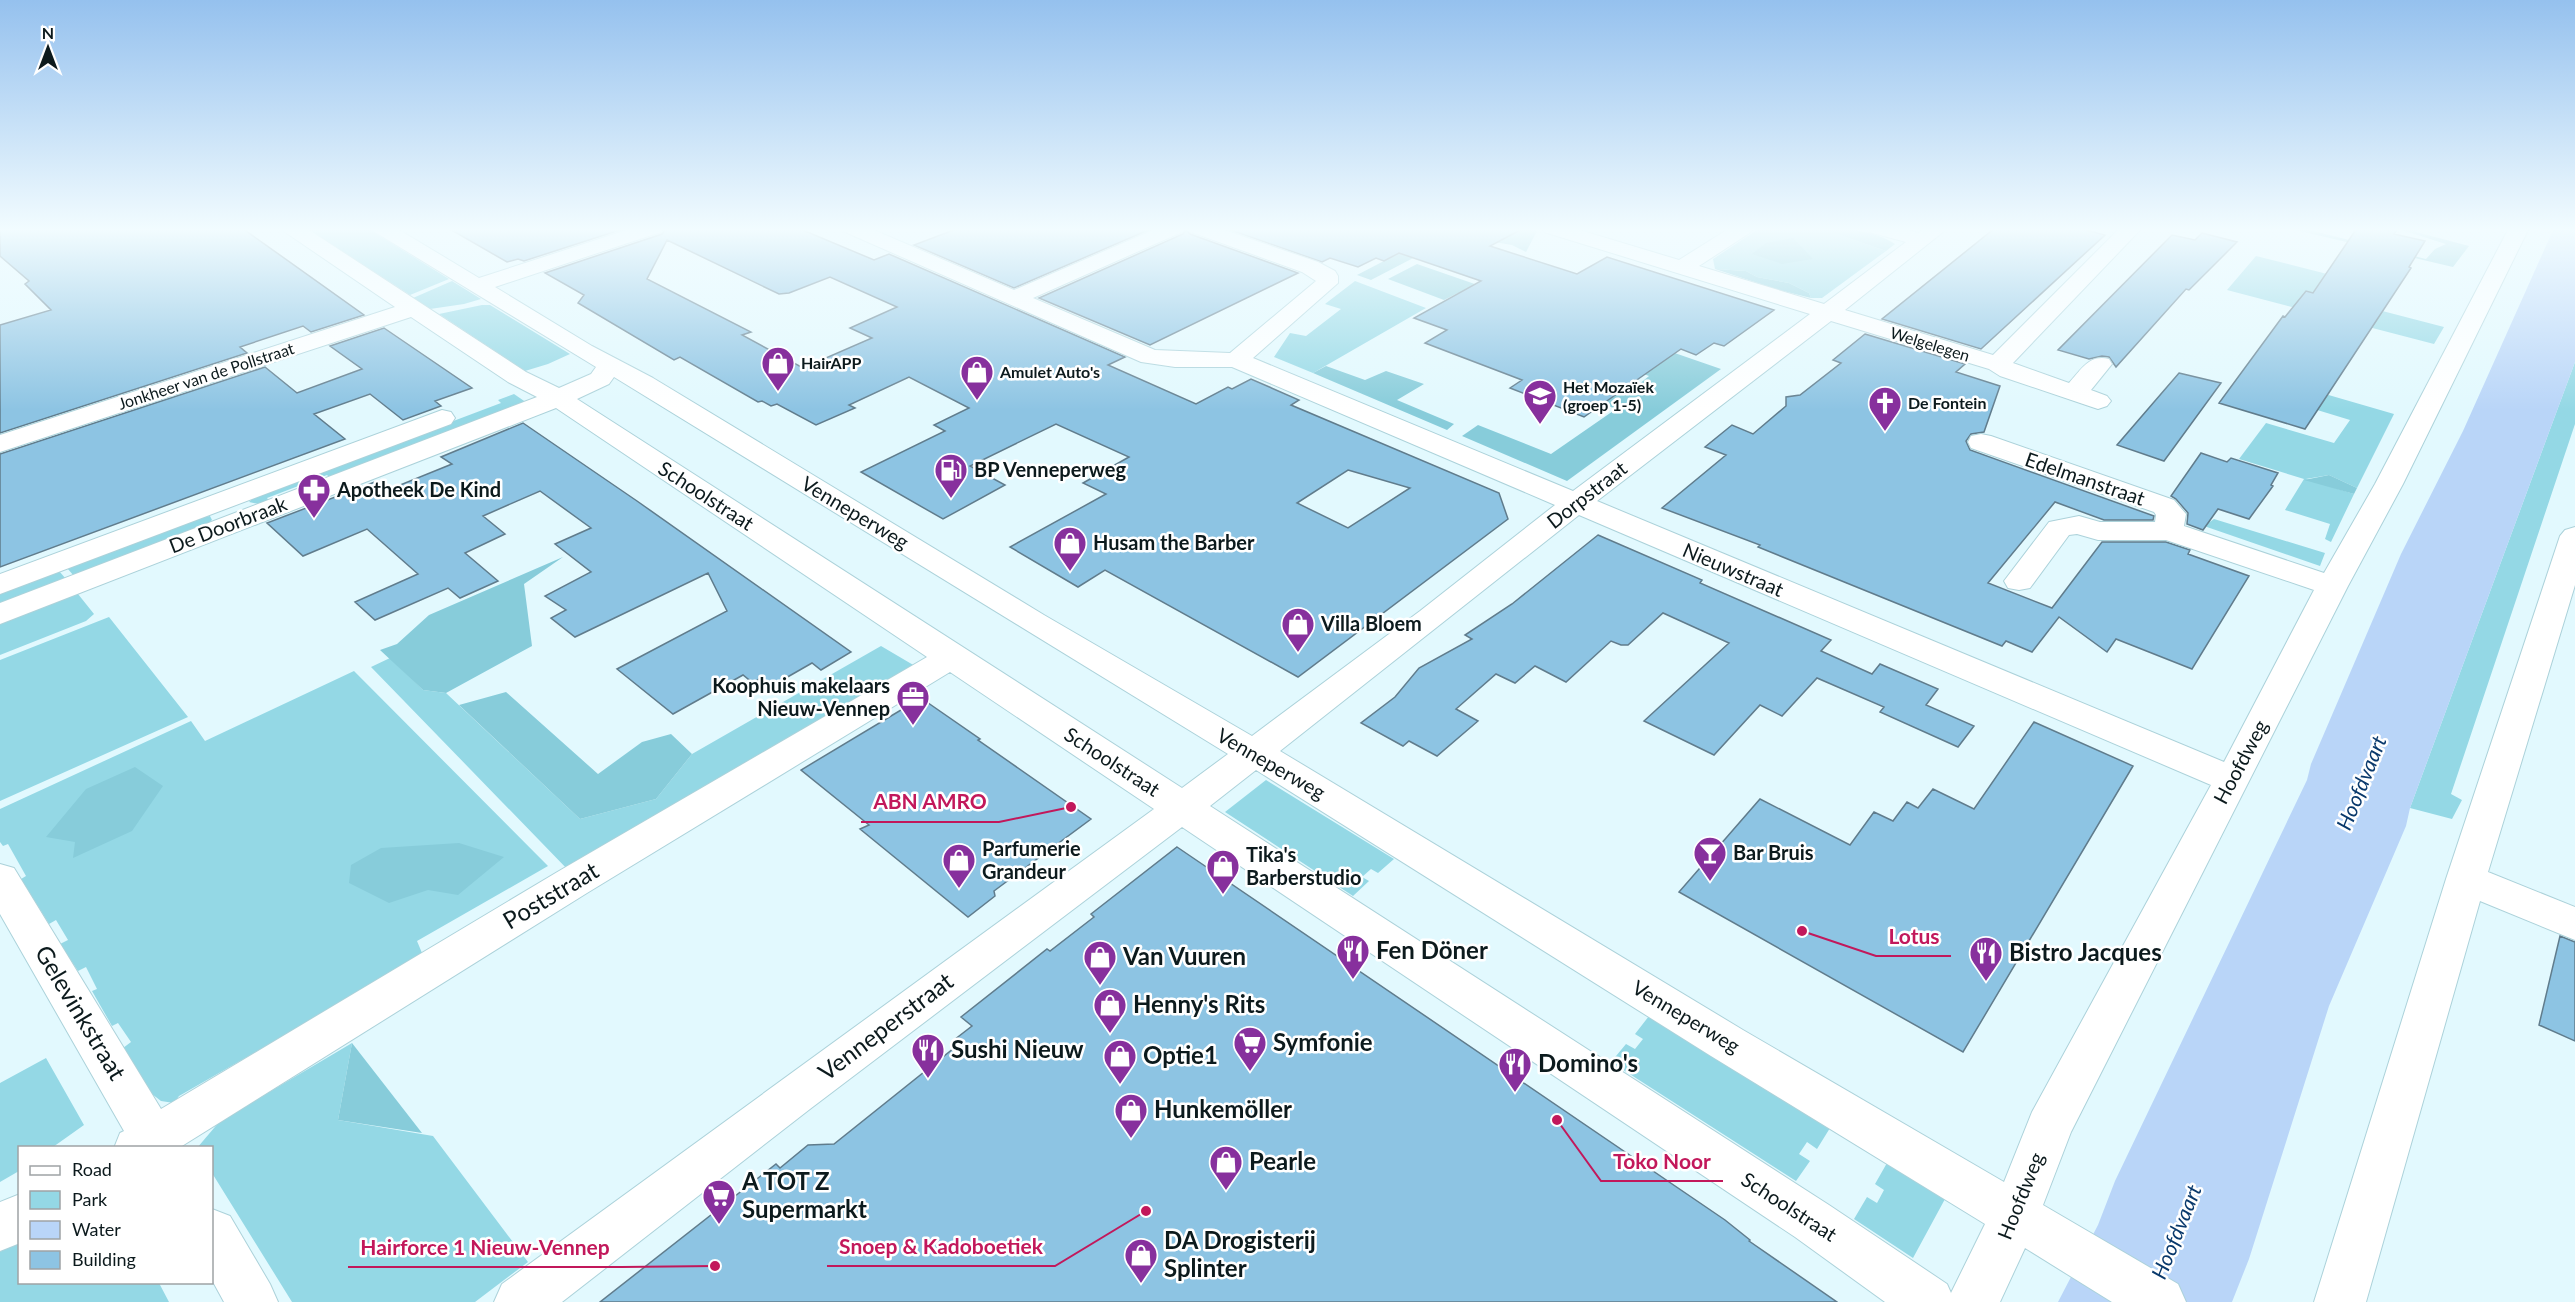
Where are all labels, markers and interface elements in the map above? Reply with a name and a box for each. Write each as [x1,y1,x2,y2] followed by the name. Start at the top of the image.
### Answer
[18,18,78,78] north arrow
[42,23,54,42] text: N
[1888,322,1972,365] street label: Welgelegen
[115,338,296,413] street label: Jonkheer van de Pollstraat
[760,345,796,392] shop icon: HairAPP
[801,353,861,372] place label: HairAPP
[959,354,995,401] shop icon: Amulet Auto's
[999,362,1100,381] place label: Amulet Auto's
[1563,377,1654,414] place label: Het Mozaïek (groep 1-5)
[1522,378,1558,425] school or university icon: Het Mozaïek (groep 1-5)
[1867,385,1903,432] church icon: De Fontein
[1908,393,1986,412] place label: De Fontein
[2022,446,2148,510] street label: Edelmanstraat
[933,452,969,499] fuel station icon: BP Venneperweg
[654,455,759,535] street label: Schoolstraat
[1542,456,1631,533] street label: Dorpstraat
[974,457,1126,481] place label: BP Venneperweg
[797,471,914,554] street label: Venneperweg
[296,472,332,519] pharmacy icon: Apotheek De Kind
[336,477,501,501] place label: Apotheek De Kind
[165,490,291,558] street label: De Doorbraak
[1052,525,1088,572] shop icon: Husam the Barber
[1093,530,1255,554] place label: Husam the Barber
[1679,537,1787,601] street label: Nieuwstraat
[1280,606,1316,653] shop icon: Villa Bloem
[1320,611,1422,635] place label: Villa Bloem
[712,673,890,720] place label: Koophuis makelaars Nieuw-Vennep
[895,679,931,726] office icon: Koophuis makelaars Nieuw-Vennep
[2208,715,2272,808] street label: Hoofdweg
[1060,721,1165,801] street label: Schoolstraat
[1213,722,1330,804] street label: Venneperweg
[2330,731,2391,833] water label: Hoofdvaart
[861,783,999,822] callout: ABN AMRO
[872,788,987,813] text: ABN AMRO
[1692,835,1728,882] bar icon: Bar Bruis
[982,836,1081,883] place label: Parfumerie Grandeur
[1733,840,1814,864] place label: Bar Bruis
[941,842,977,889] shop icon: Parfumerie Grandeur
[1246,842,1362,889] place label: Tika's Barberstudio
[1205,848,1241,895] shop icon: Tika's Barberstudio
[497,855,604,935] street label: Poststraat
[1876,917,1951,956] callout: Lotus
[1888,923,1940,948] text: Lotus
[1335,933,1371,980] restaurant icon: Fen Döner
[1376,935,1488,964] place label: Fen Döner
[1968,935,2004,982] restaurant icon: Bistro Jacques
[2009,937,2162,966] place label: Bistro Jacques
[1082,939,1118,986] shop icon: Van Vuuren
[30,940,133,1085] street label: Gelevinkstraat
[1122,941,1246,970] place label: Van Vuuren
[812,965,959,1086] street label: Venneperstraat
[1628,975,1745,1058] street label: Venneperweg
[1092,987,1128,1034] shop icon: Henny's Rits
[1133,989,1265,1018] place label: Henny's Rits
[1232,1025,1268,1072] supermarket icon: Symfonie
[1273,1027,1373,1056] place label: Symfonie
[910,1032,946,1079] restaurant icon: Sushi Nieuw
[951,1034,1084,1063] place label: Sushi Nieuw
[1102,1038,1138,1085] shop icon: Optie1
[1143,1040,1218,1069] place label: Optie1
[1497,1046,1533,1093] restaurant icon: Domino's
[1538,1048,1638,1077] place label: Domino's
[1113,1092,1149,1139] shop icon: Hunkemöller
[1154,1094,1292,1123] place label: Hunkemöller
[1601,1142,1723,1181] callout: Toko Noor
[1208,1144,1244,1191] shop icon: Pearle
[18,1146,213,1284] legend
[1249,1146,1316,1175] place label: Pearle
[1613,1148,1711,1173] text: Toko Noor
[1992,1149,2048,1243] street label: Hoofdweg
[72,1158,112,1180] text: Road
[741,1166,867,1223] place label: A TOT Z Supermarkt
[1737,1166,1842,1246] street label: Schoolstraat
[701,1178,737,1225] supermarket icon: A TOT Z Supermarkt
[2145,1180,2206,1282] water label: Hoofdvaart
[72,1188,108,1210] text: Park
[72,1218,121,1240] text: Water
[1164,1225,1316,1282] place label: DA Drogisterij Splinter
[827,1227,1055,1266] callout: Snoep & Kadoboetiek
[348,1228,622,1267] callout: Hairforce 1 Nieuw-Vennep
[839,1233,1044,1258] text: Snoep & Kadoboetiek
[360,1234,610,1259] text: Hairforce 1 Nieuw-Vennep
[1123,1237,1159,1284] shop icon: DA Drogisterij Splinter
[72,1248,136,1270] text: Building

